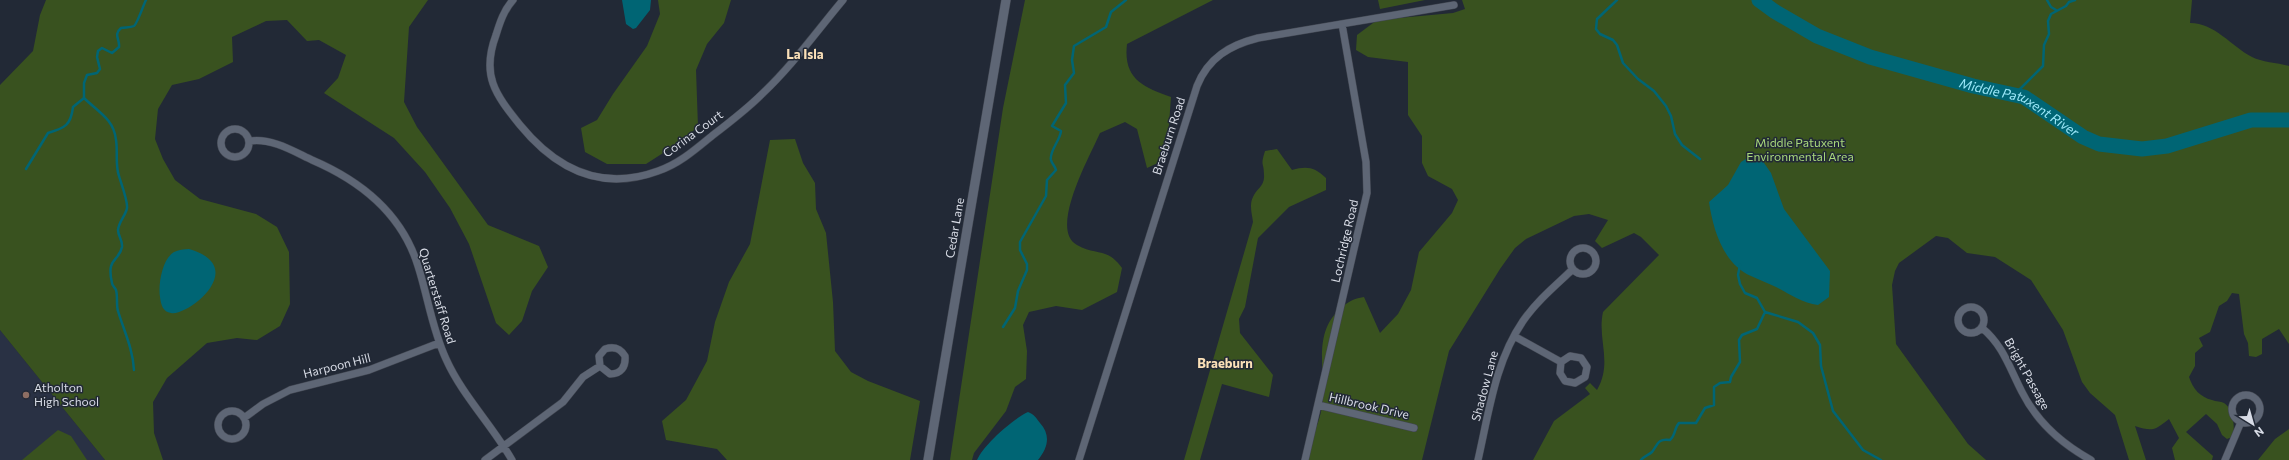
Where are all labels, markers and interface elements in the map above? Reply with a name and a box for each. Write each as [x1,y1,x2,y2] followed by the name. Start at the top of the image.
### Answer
[786,46,824,62] district label: La Isla
[1958,75,2083,140] water label: Middle Patuxent River
[1149,95,1187,176] street label: Braeburn Road
[660,107,725,160] street label: Corina Court
[1746,135,1854,163] park label: Middle Patuxent Environmental Area
[942,196,966,259] street label: Cedar Lane
[1328,198,1360,284] street label: Lochridge Road
[417,246,459,345] street label: Quarterstaff Road
[2002,335,2053,412] street label: Bright Passage
[1468,349,1500,422] street label: Shadow Lane
[302,350,372,380] street label: Harpoon Hill
[1197,355,1253,371] district label: Braeburn
[34,380,99,408] place label: Atholton High School
[1328,389,1411,421] street label: Hillbrook Drive
[21,390,31,400] marker: Atholton High School
[2233,404,2273,444] north arrow
[2252,425,2267,440] text: N

